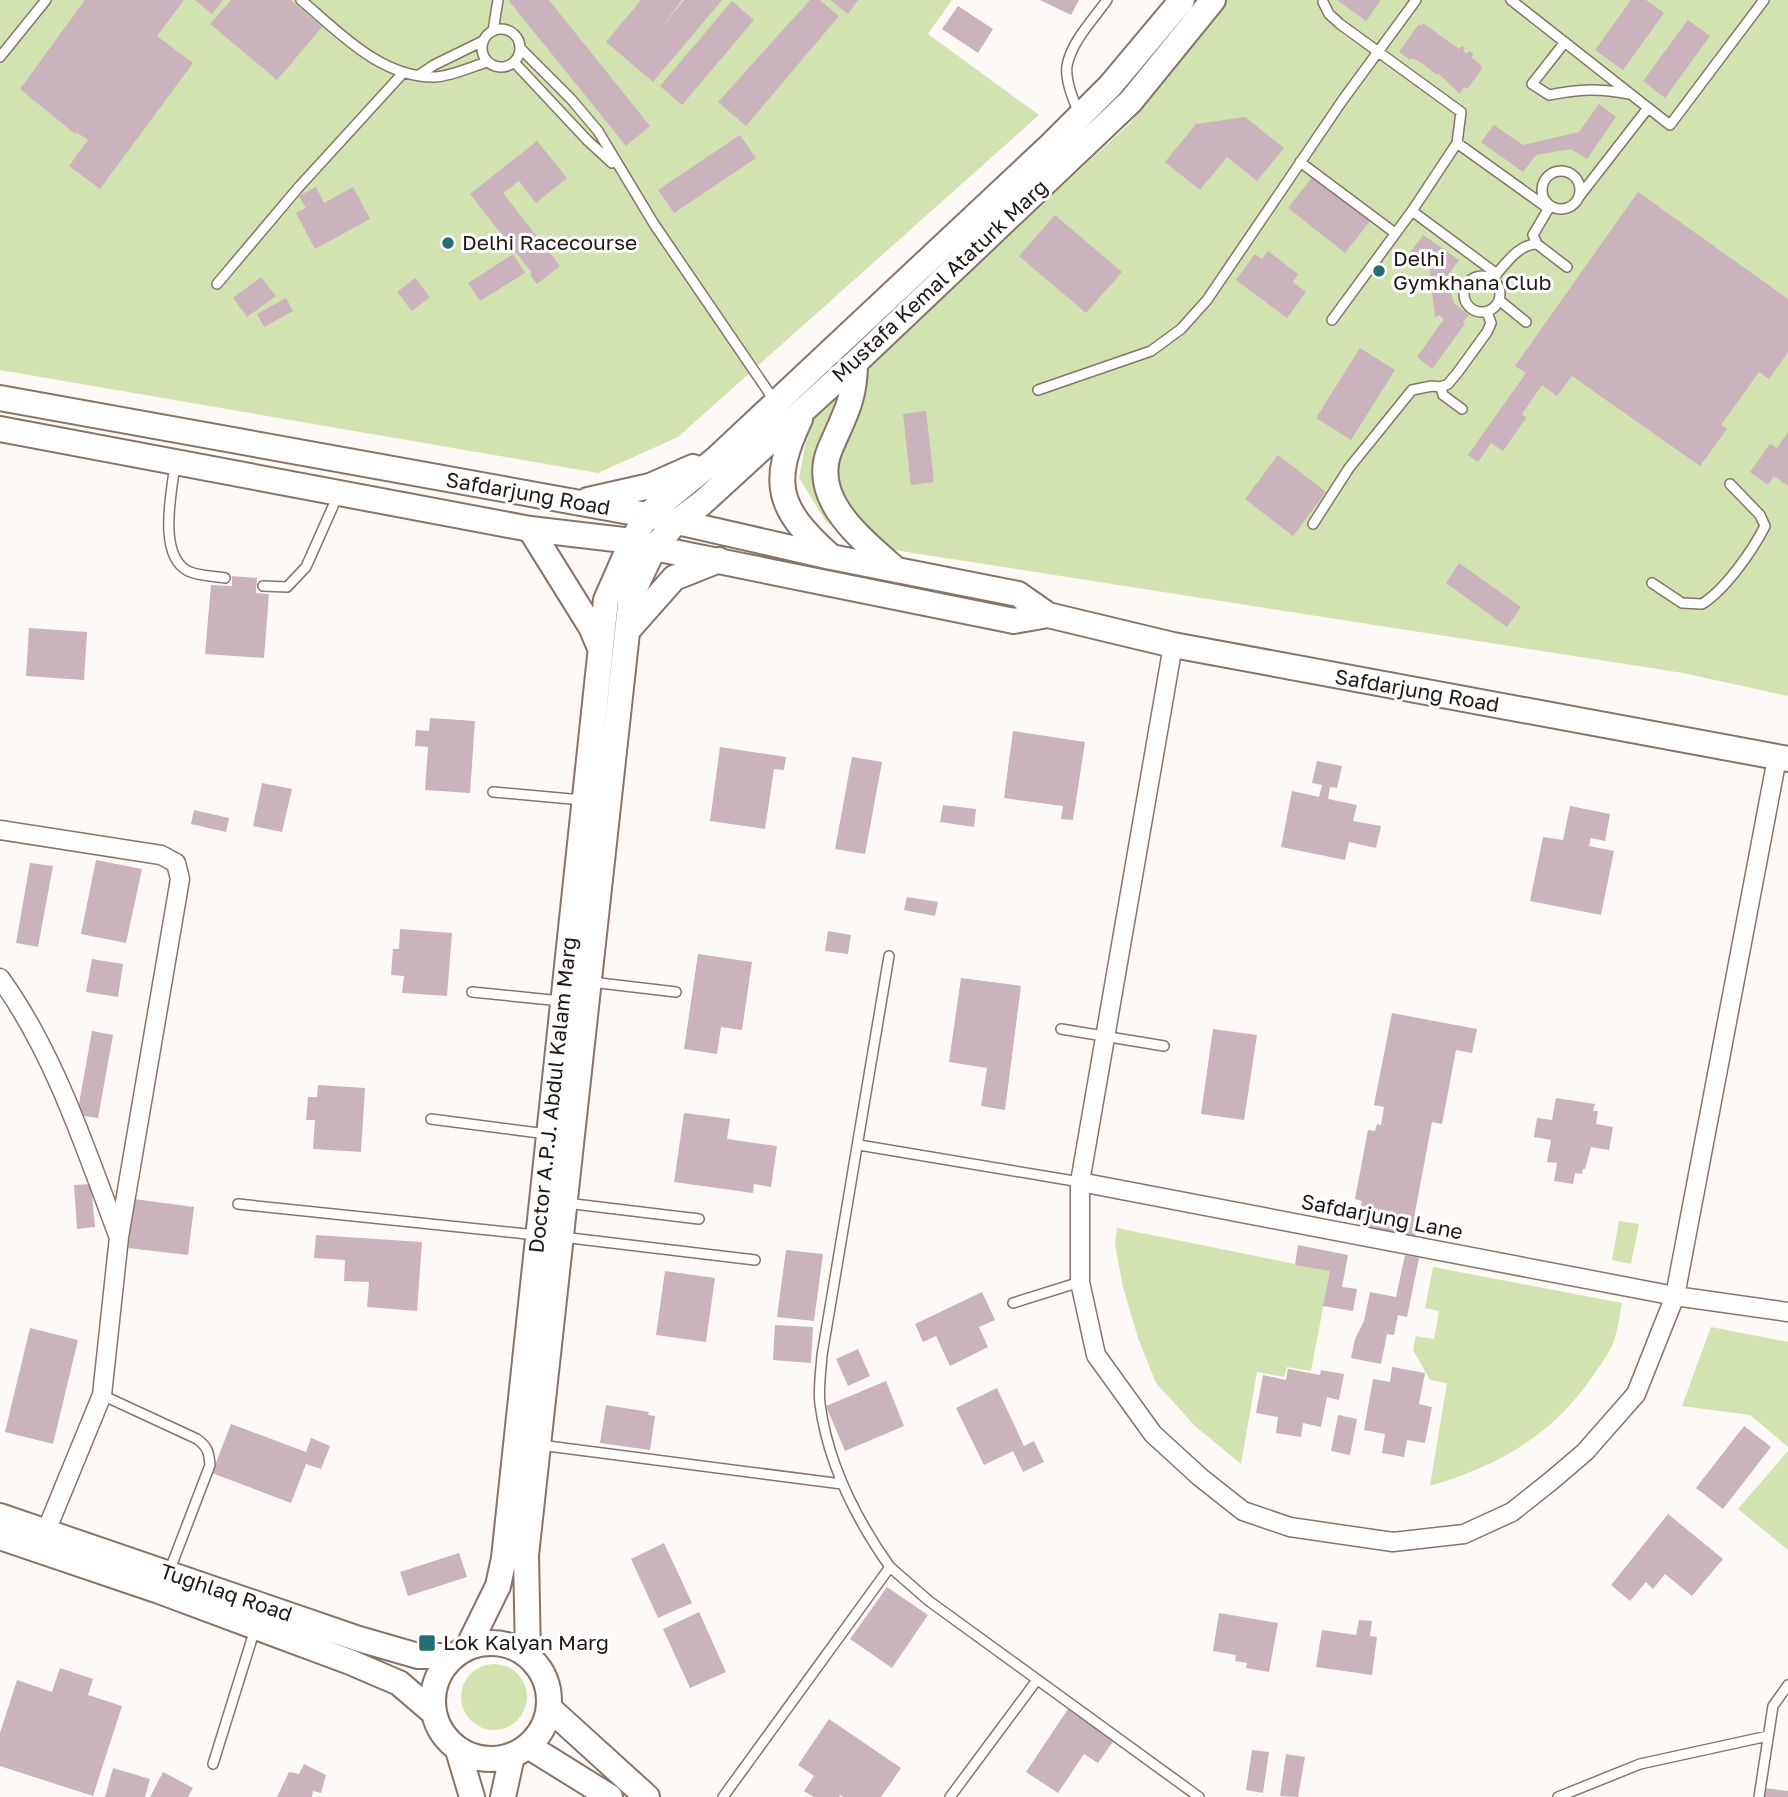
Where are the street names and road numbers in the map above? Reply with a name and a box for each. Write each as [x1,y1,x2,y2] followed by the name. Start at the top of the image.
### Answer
[826,173,1053,387] street label: Mustafa Kemal Ataturk Marg
[444,466,612,520] street label: Safdarjung Road
[1333,663,1501,717] street label: Safdarjung Road
[522,935,582,1254] street label: Doctor A.P.J. Abdul Kalam Marg
[1299,1188,1465,1244] street label: Safdarjung Lane
[157,1557,296,1627] street label: Tughlaq Road

